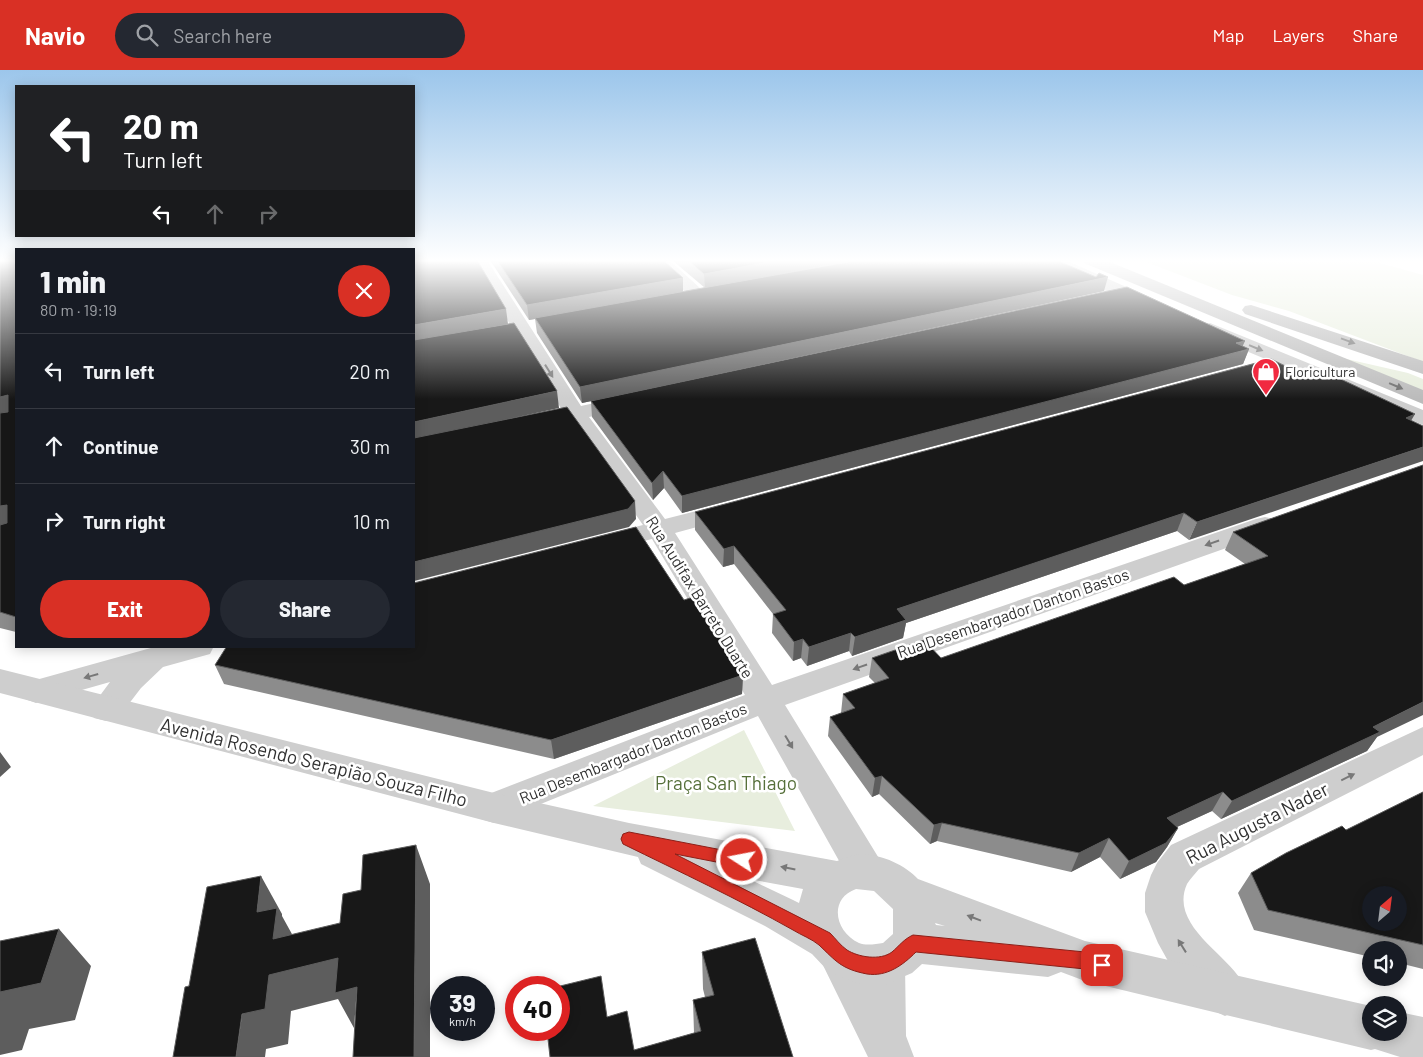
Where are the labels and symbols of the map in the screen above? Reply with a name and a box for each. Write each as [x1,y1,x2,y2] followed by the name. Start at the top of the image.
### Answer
[1341,338,1356,345] one-way arrow
[1249,345,1263,353] one-way arrow
[1251,357,1281,396] shop icon: Floricultura
[1285,363,1355,380] place label: Floricultura
[545,364,554,377] one-way arrow
[1389,383,1403,391] one-way arrow
[643,512,758,681] street label: Rua Audifax Barreto Duarte
[1204,539,1219,547] one-way arrow
[895,564,1131,661] street label: Rua Desembargador Danton Bastos
[853,664,868,671] one-way arrow
[83,672,98,680] one-way arrow
[516,698,749,807] street label: Rua Desembargador Danton Bastos
[158,712,470,811] street label: Avenida Rosendo Serapião Souza Filho
[785,736,794,749] one-way arrow
[655,771,797,794] park label: Praça San Thiago
[1341,772,1355,780] one-way arrow
[1182,777,1332,868] street label: Rua Augusta Nader
[715,833,767,885] position arrow
[780,864,796,872] one-way arrow
[1362,886,1408,931] north arrow
[966,914,981,922] one-way arrow
[1177,939,1186,952] one-way arrow
[1081,944,1123,986] pin
[505,976,570,1041] speed limit sign: 40

